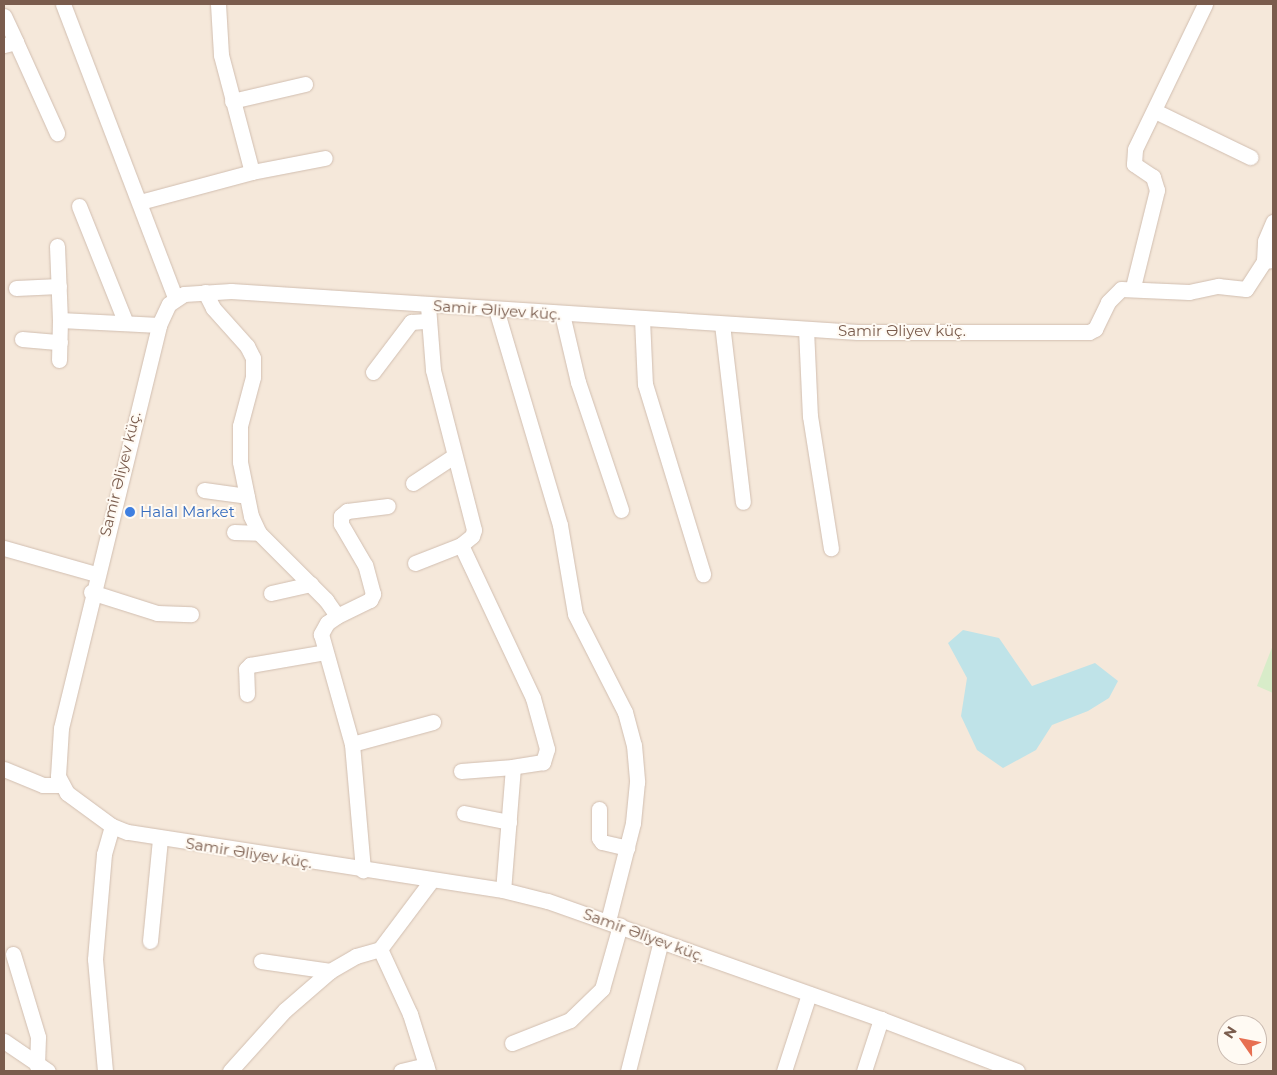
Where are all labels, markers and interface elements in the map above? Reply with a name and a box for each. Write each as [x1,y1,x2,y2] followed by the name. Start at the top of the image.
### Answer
[433,297,561,323] street label: Samir Əliyev küç.
[838,322,966,340] street label: Samir Əliyev küç.
[96,410,144,538] street label: Samir Əliyev küç.
[140,503,235,521] place label: Halal Market
[124,506,136,518] marker: Halal Market
[184,834,314,872] street label: Samir Əliyev küç.
[581,905,707,965] street label: Samir Əliyev küç.
[1217,1015,1267,1065] north arrow
[1220,1023,1241,1042] text: N

